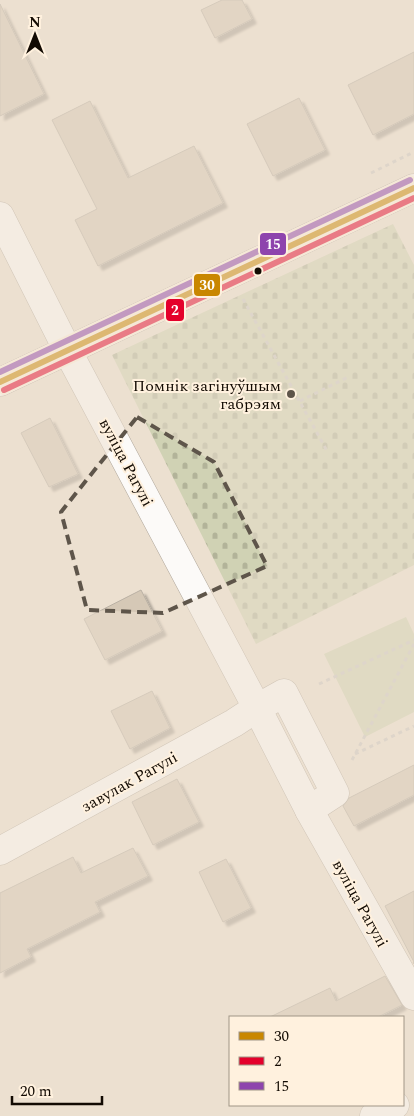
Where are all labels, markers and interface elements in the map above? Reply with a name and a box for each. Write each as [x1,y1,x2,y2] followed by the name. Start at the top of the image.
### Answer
[10,10,60,60] north arrow
[29,12,41,33] text: N
[259,232,287,256] line badge: 15
[265,234,281,255] text: 15
[253,266,263,276] unlabelled marker
[193,273,221,297] line badge: 30
[199,275,215,296] text: 30
[165,298,185,322] line badge: 2
[171,300,179,321] text: 2
[133,374,281,416] place label: Помнік загінуўшым габрэям
[285,388,297,400] marker: Помнік загінуўшым габрэям
[93,414,159,511] street label: вуліца Рагулі
[77,745,182,818] street label: завулак Рагулі
[326,855,394,952] street label: вуліца Рагулі
[229,1016,404,1106] legend
[274,1025,289,1048] text: 30
[274,1050,282,1073] text: 2
[12,1074,102,1106] scale bar
[274,1075,289,1098] text: 15
[20,1080,52,1103] text: 20 m

